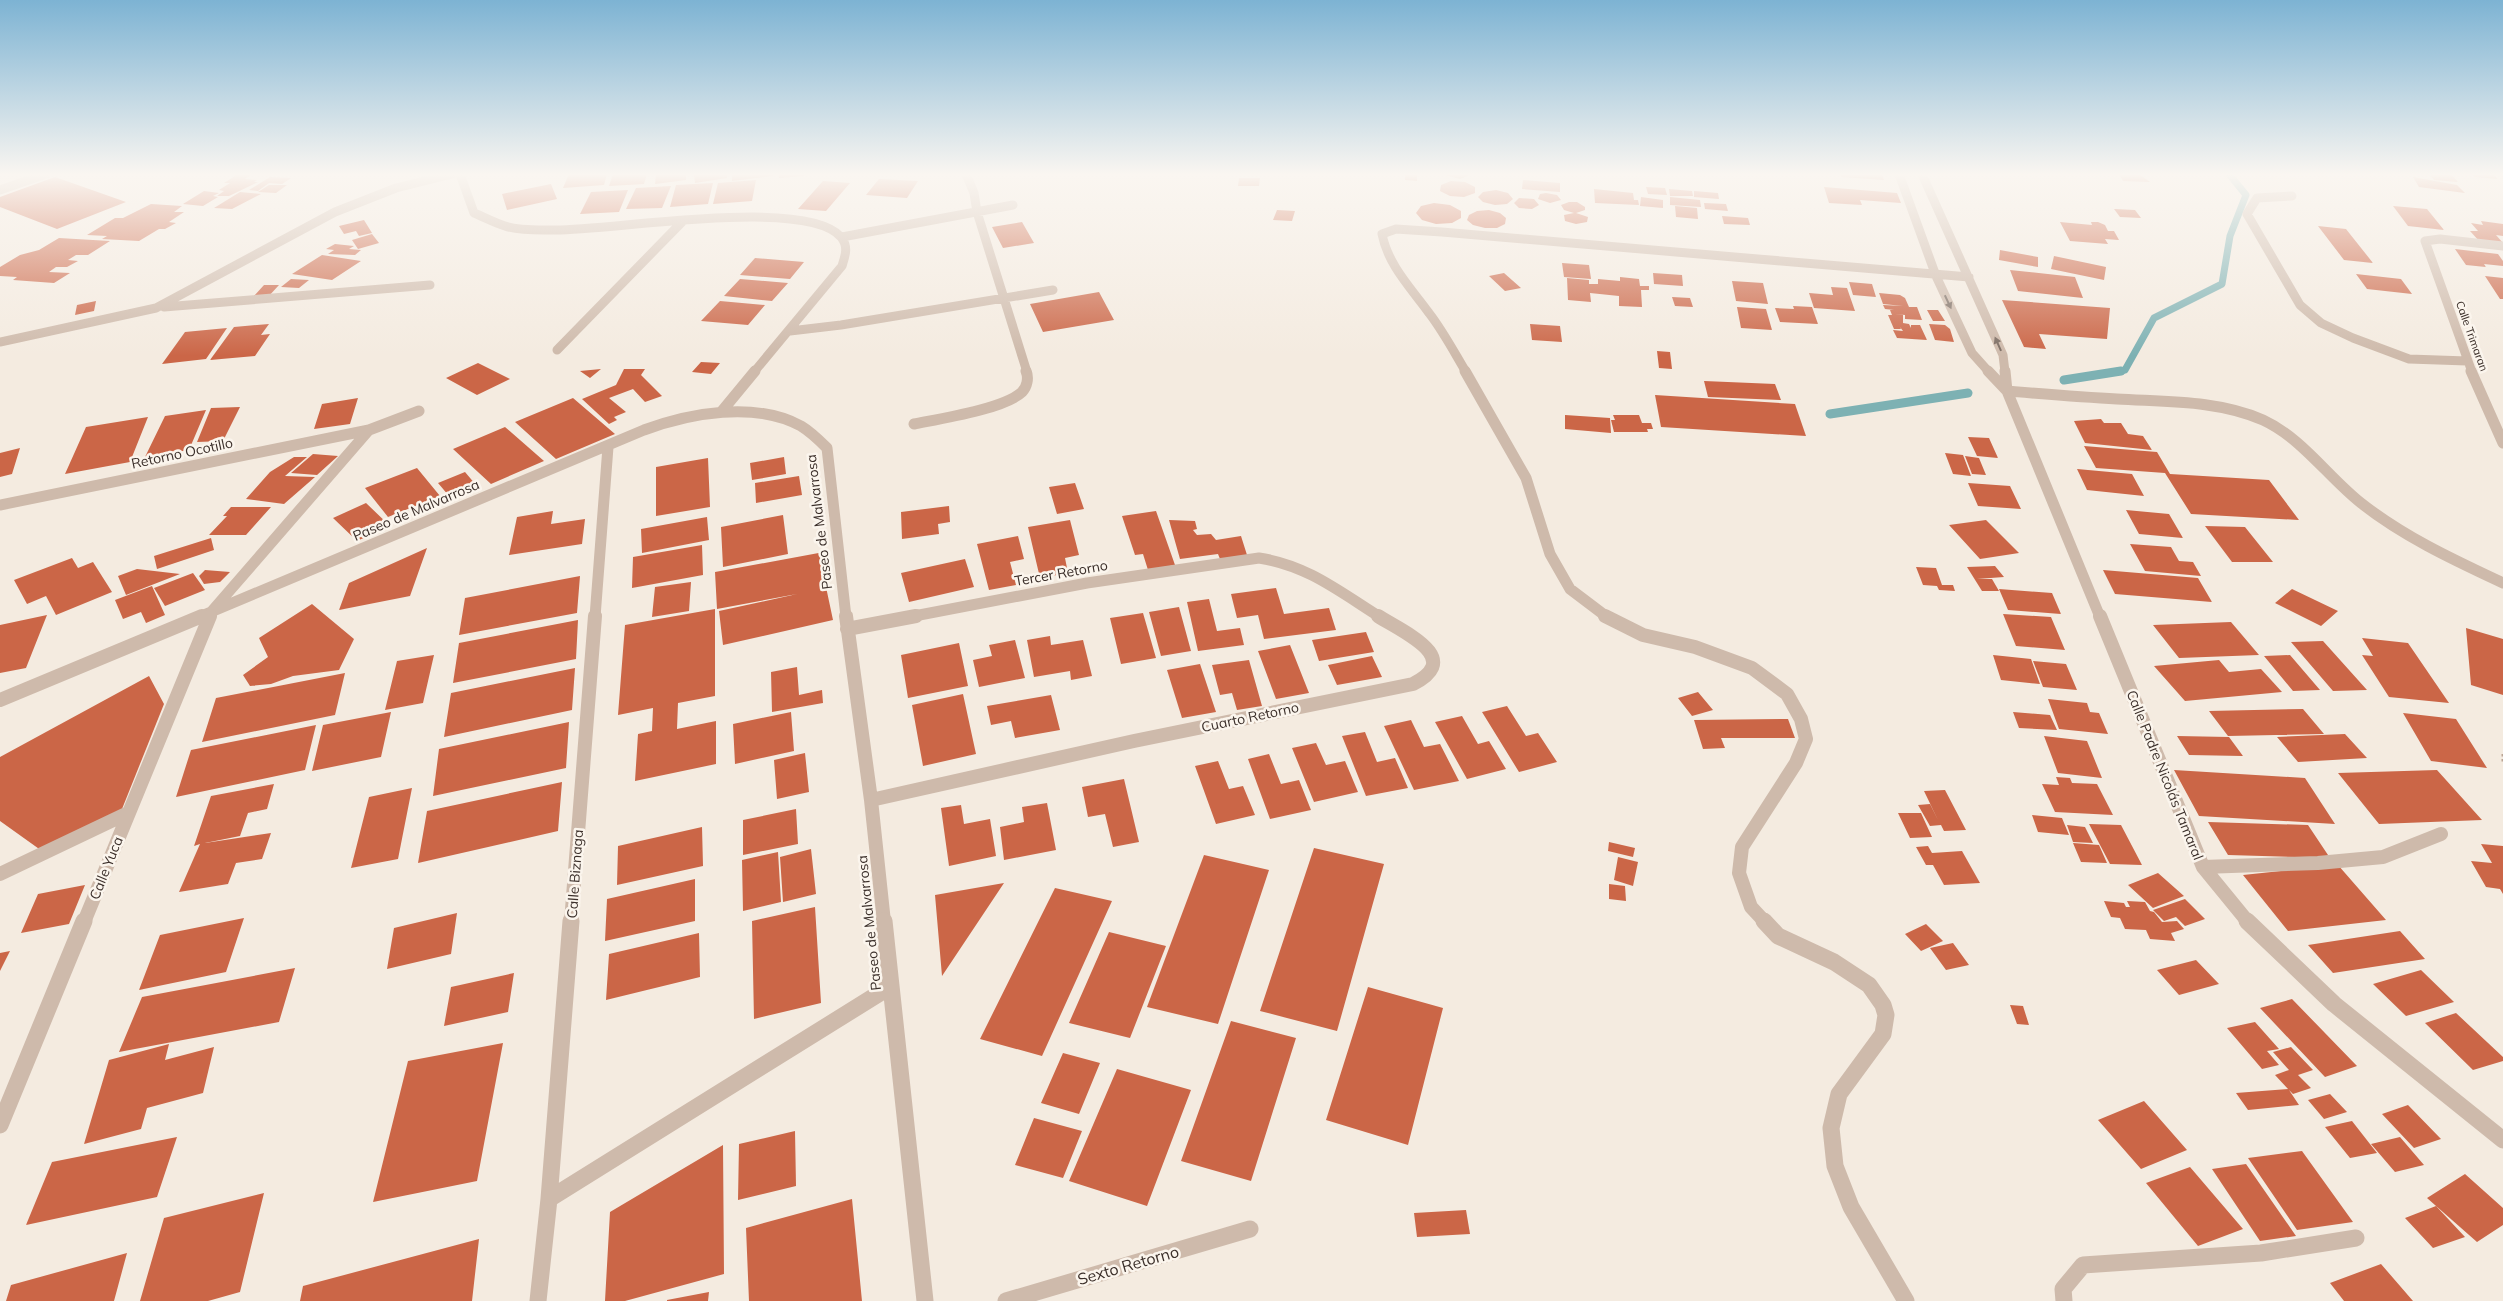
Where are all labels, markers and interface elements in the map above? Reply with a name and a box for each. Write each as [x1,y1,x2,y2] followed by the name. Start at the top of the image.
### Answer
[1944,294,1952,309] one-way arrow
[2453,299,2491,373] street label: Calle Trimaran
[1993,337,2001,351] one-way arrow
[130,433,234,473] street label: Retorno Ocotillo
[802,453,836,591] street label: Paseo de Malvarrosa
[350,475,482,545] street label: Paseo de Malvarrosa
[1013,556,1109,590] street label: Tercer Retorno
[2123,687,2207,863] street label: Calle Padre Nicolás Tamaral
[1200,698,1300,736] street label: Cuarto Retorno
[563,829,587,919] street label: Calle Biznaga
[85,834,127,902] street label: Calle Yuca
[853,854,885,992] street label: Paseo de Malvarrosa
[1075,1241,1181,1289] street label: Sexto Retorno

